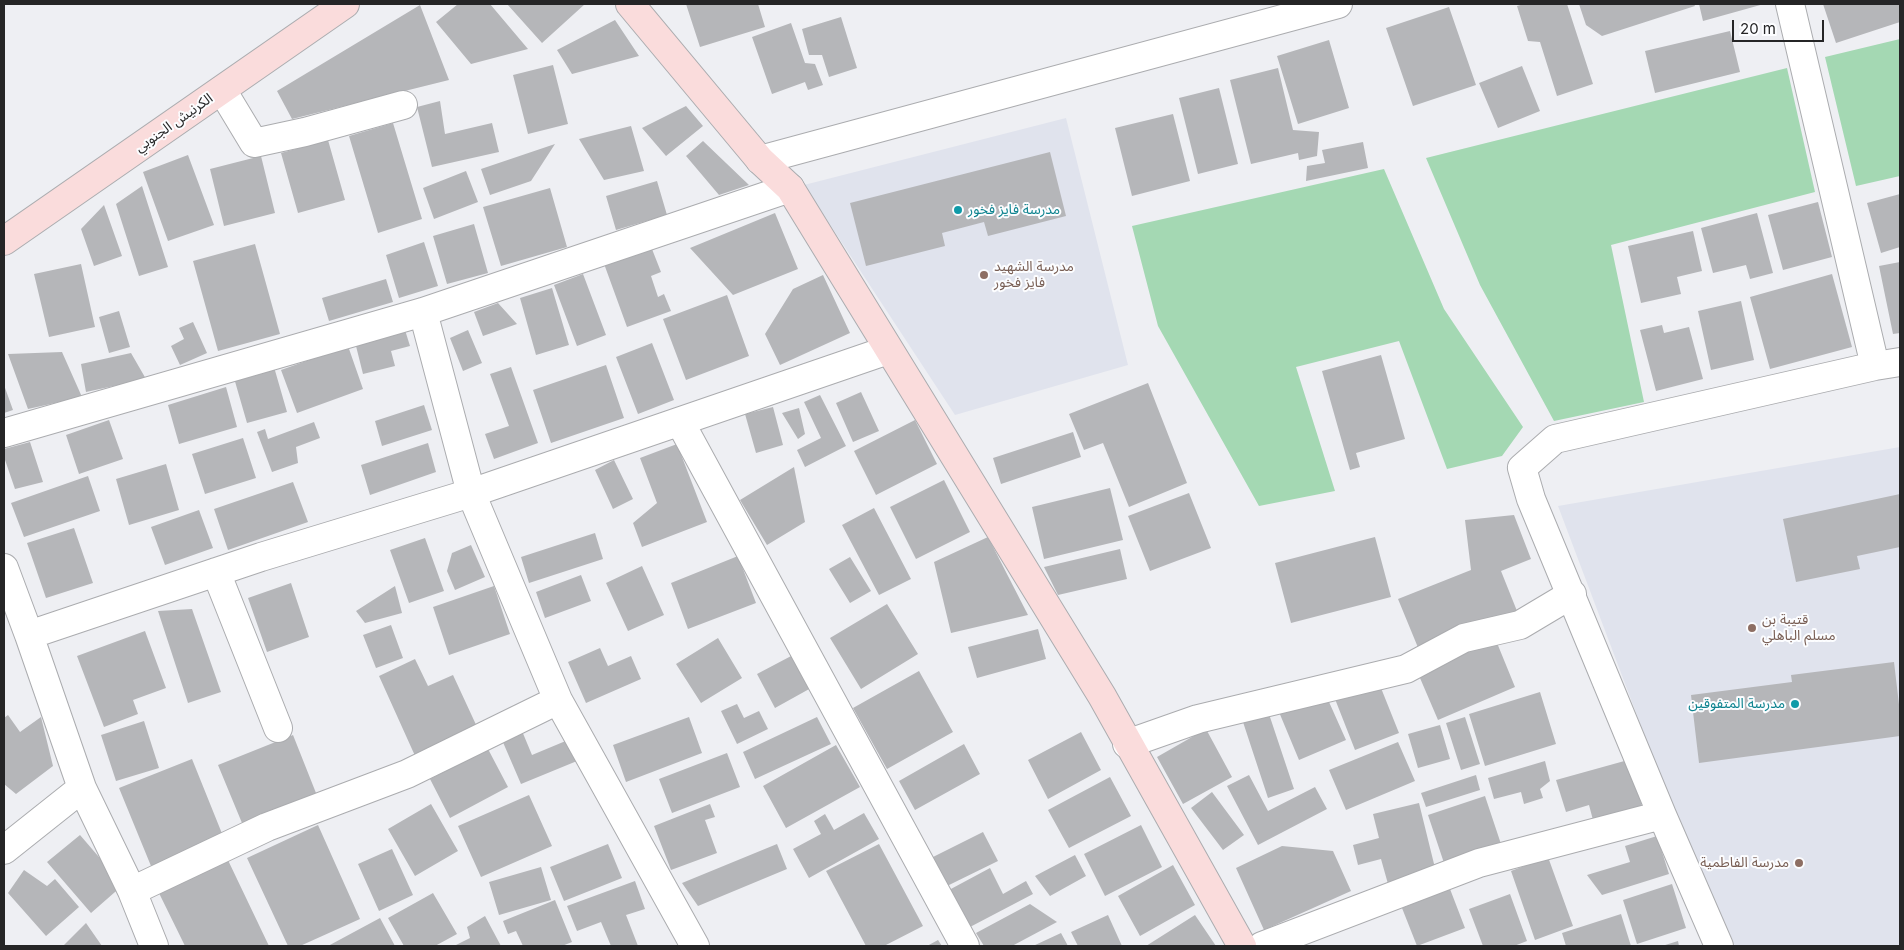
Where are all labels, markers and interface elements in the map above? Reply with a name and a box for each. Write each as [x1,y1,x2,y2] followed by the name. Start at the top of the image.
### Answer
[1734,10,1826,42] scale bar
[1740,19,1776,38] text: 20 m
[132,90,216,156] street label: الكرنيش الجنوبي
[968,202,1060,218] place label: مدرسة فايز فخور
[952,204,964,216] marker: مدرسة فايز فخور
[994,259,1074,292] place label: مدرسة الشهيد فايز فخور
[978,269,990,281] marker: مدرسة الشهيد فايز فخور
[1762,612,1836,644] place label: قتيبة بن مسلم الباهلي
[1746,622,1758,634] marker: قتيبة بن مسلم الباهلي
[1688,696,1785,712] place label: مدرسة المتفوقين
[1789,698,1801,710] marker: مدرسة المتفوقين
[1700,855,1789,871] place label: مدرسة الفاطمية
[1793,857,1805,869] marker: مدرسة الفاطمية

